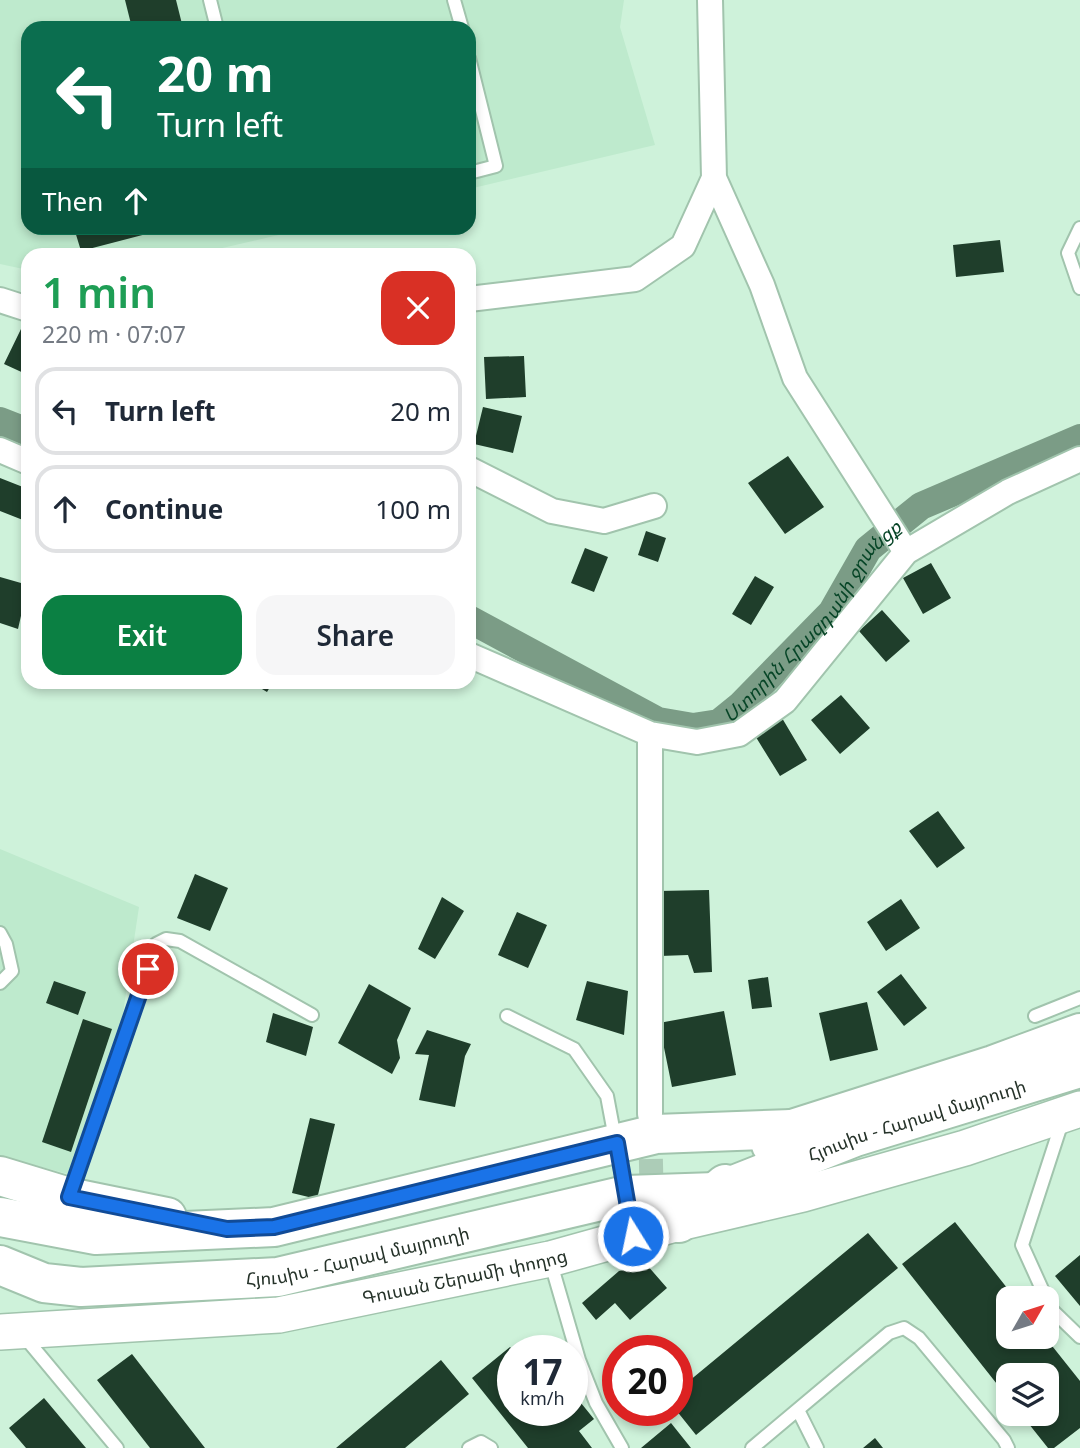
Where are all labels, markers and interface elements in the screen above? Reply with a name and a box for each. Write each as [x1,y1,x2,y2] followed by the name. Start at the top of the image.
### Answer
[157,40,274,106] text: 20 m
[42,49,133,140] icon: left
[157,103,283,146] text: Turn left
[117,182,155,220] icon: ahead
[42,183,103,219] text: Then
[42,263,156,320] text: 1 min
[381,271,455,345] button: close
[42,318,186,350] text: 220 m · 07:07
[46,392,84,430] icon: left
[105,393,216,429] text: Turn left
[390,393,451,429] text: 20 m
[46,490,84,528] icon: ahead
[105,491,223,527] text: Continue
[375,491,451,527] text: 100 m
[717,514,907,728] water label: Ստորին Հրազդանի ջրանցք
[42,595,242,675] button: Exit
[256,595,455,675] button: Share
[118,939,178,999] pin
[129,950,167,988] icon: arrive
[804,1073,1029,1167] street label: Հյուսիս - Հարավ մայրուղի
[596,1199,670,1273] position arrow
[245,1220,472,1291] street label: Հյուսիս - Հարավ մայրուղի
[360,1243,570,1310] street label: Գուսան Շերամի փողոց
[996,1286,1059,1349] north arrow
[996,1286,1059,1426] map controls
[602,1335,693,1426] speed limit sign: 20
[522,1348,563,1395] text: 17
[996,1363,1059,1426] button: layers
[520,1386,565,1410] text: km/h

